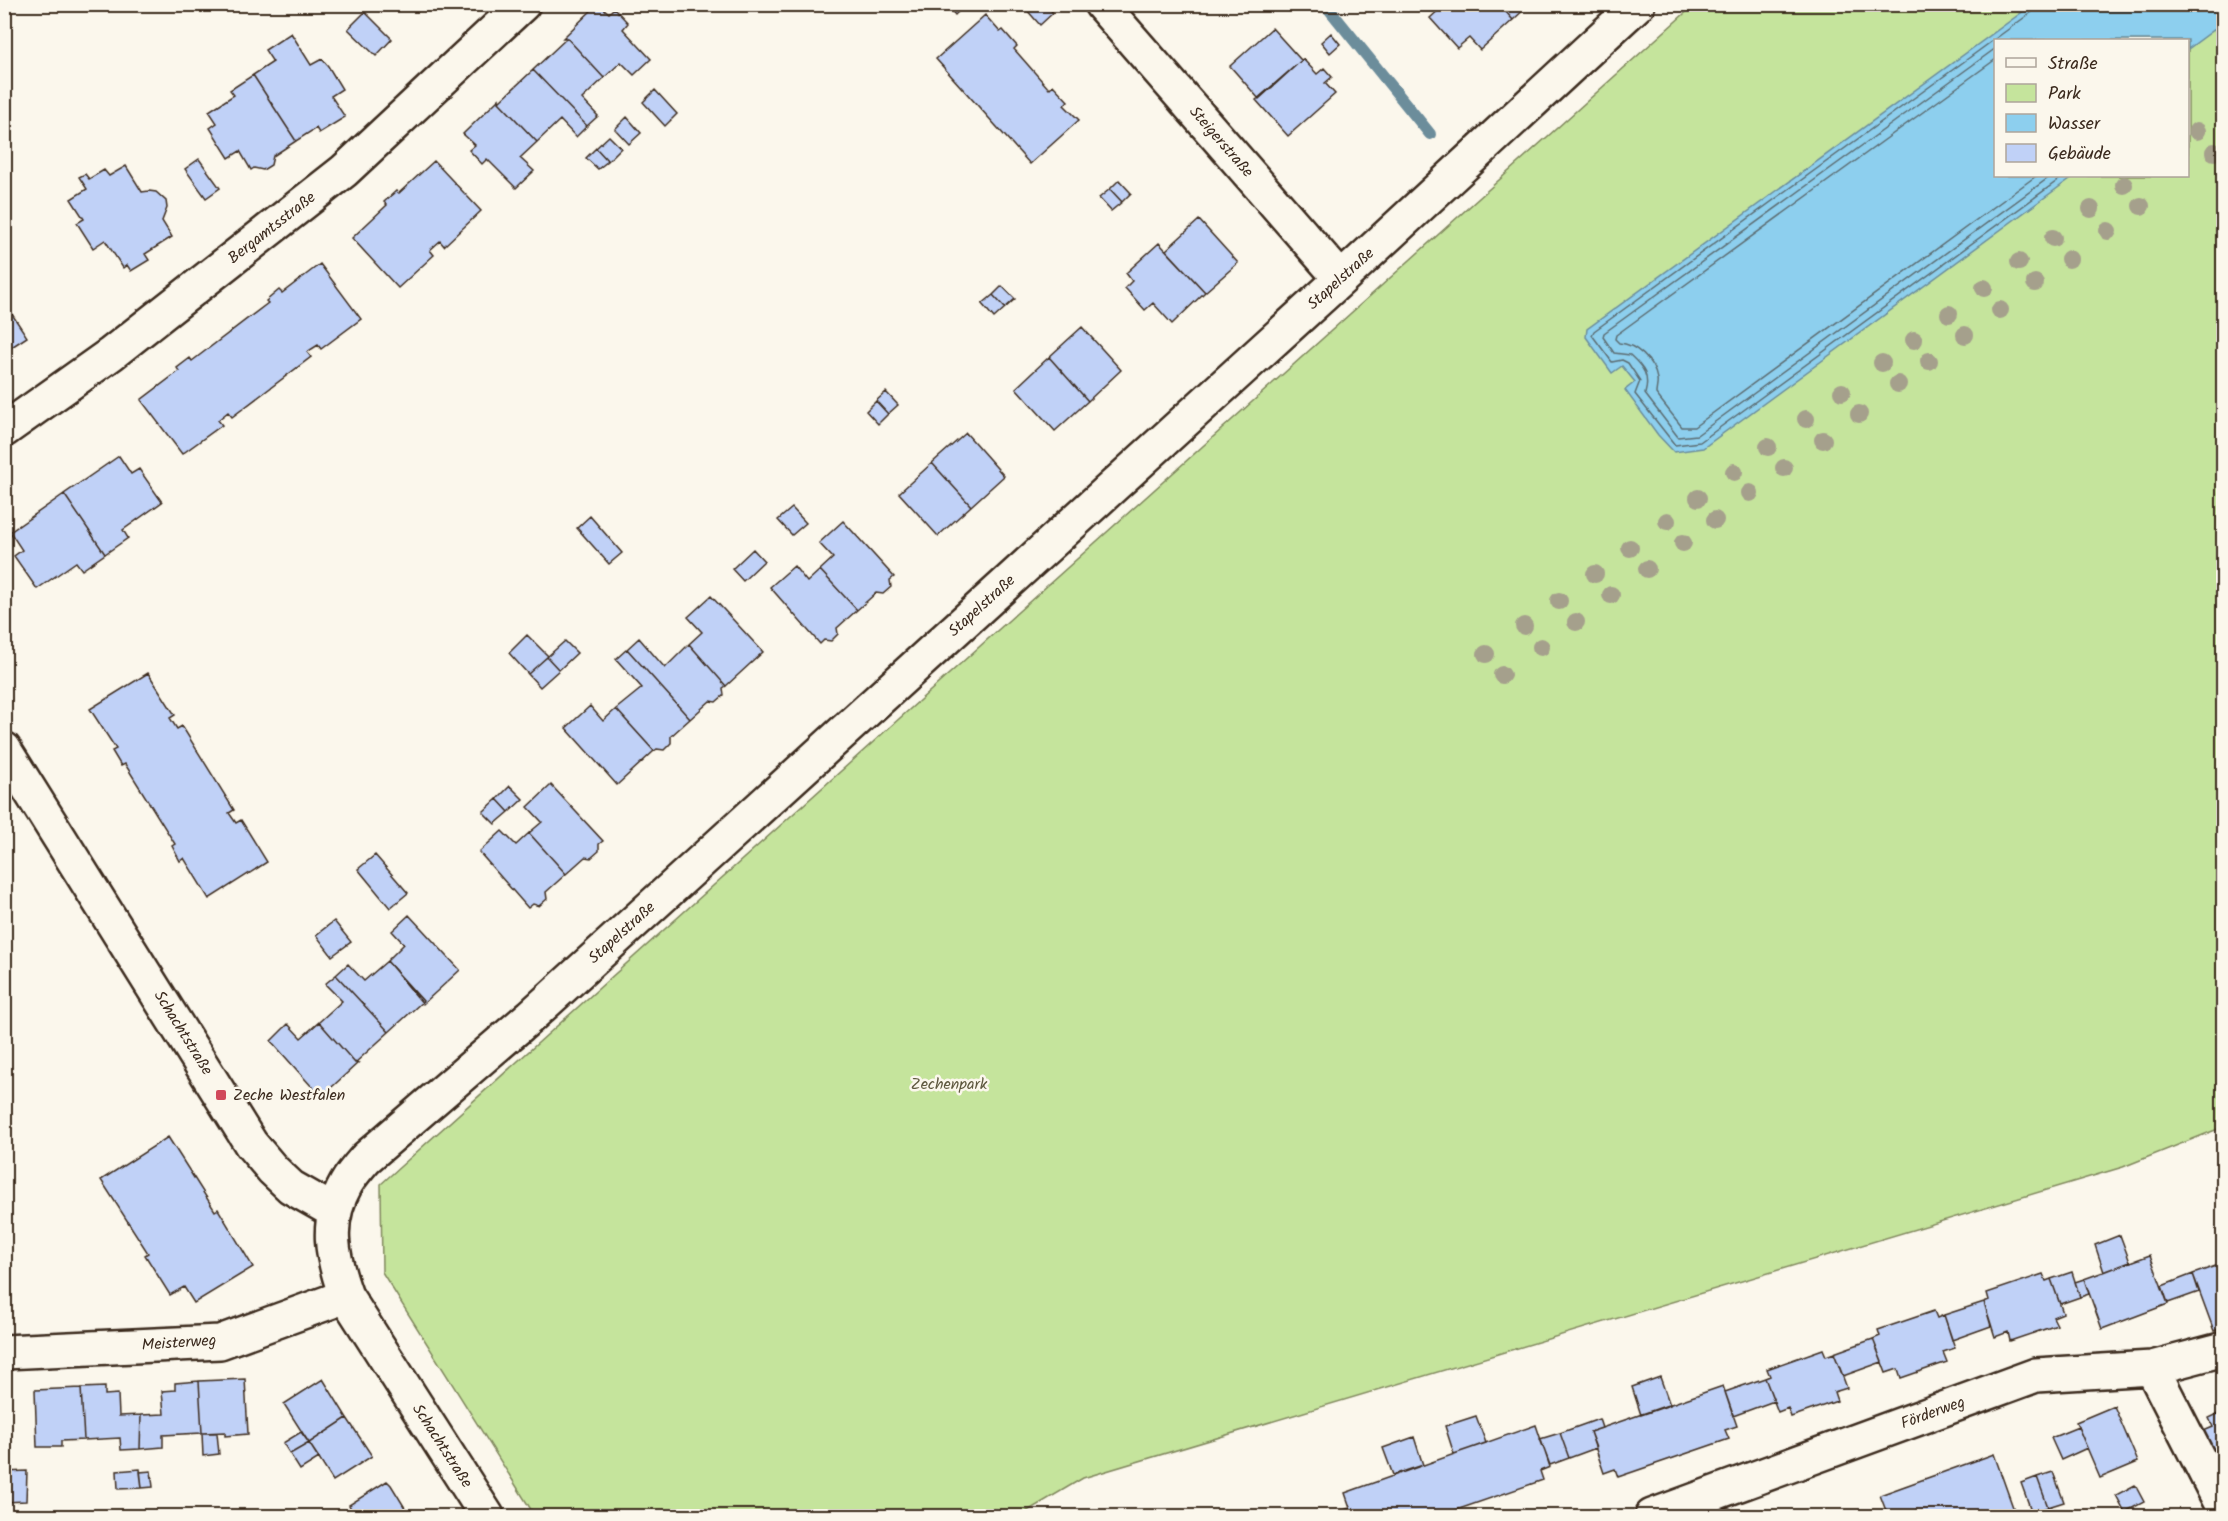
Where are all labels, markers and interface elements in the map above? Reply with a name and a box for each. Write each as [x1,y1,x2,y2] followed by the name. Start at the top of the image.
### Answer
[1994,39,2189,177] legend
[2048,50,2098,79] text: Straße
[2048,80,2081,109] text: Park
[1183,101,1259,183] street label: Steigerstraße
[2048,110,2101,139] text: Wasser
[2048,140,2111,169] text: Gebäude
[223,186,321,270] street label: Bergamtsstraße
[1302,242,1380,316] street label: Stapelstraße
[943,569,1021,643] street label: Stapelstraße
[583,896,661,970] street label: Stapelstraße
[147,986,219,1080] street label: Schachtstraße
[911,1072,988,1097] park label: Zechenpark
[233,1083,345,1108] place label: Zeche Westfalen
[214,1088,228,1102] marker: Zeche Westfalen
[141,1328,217,1358] street label: Meisterweg
[1897,1390,1969,1436] street label: Förderweg
[405,1399,479,1493] street label: Schachtstraße

